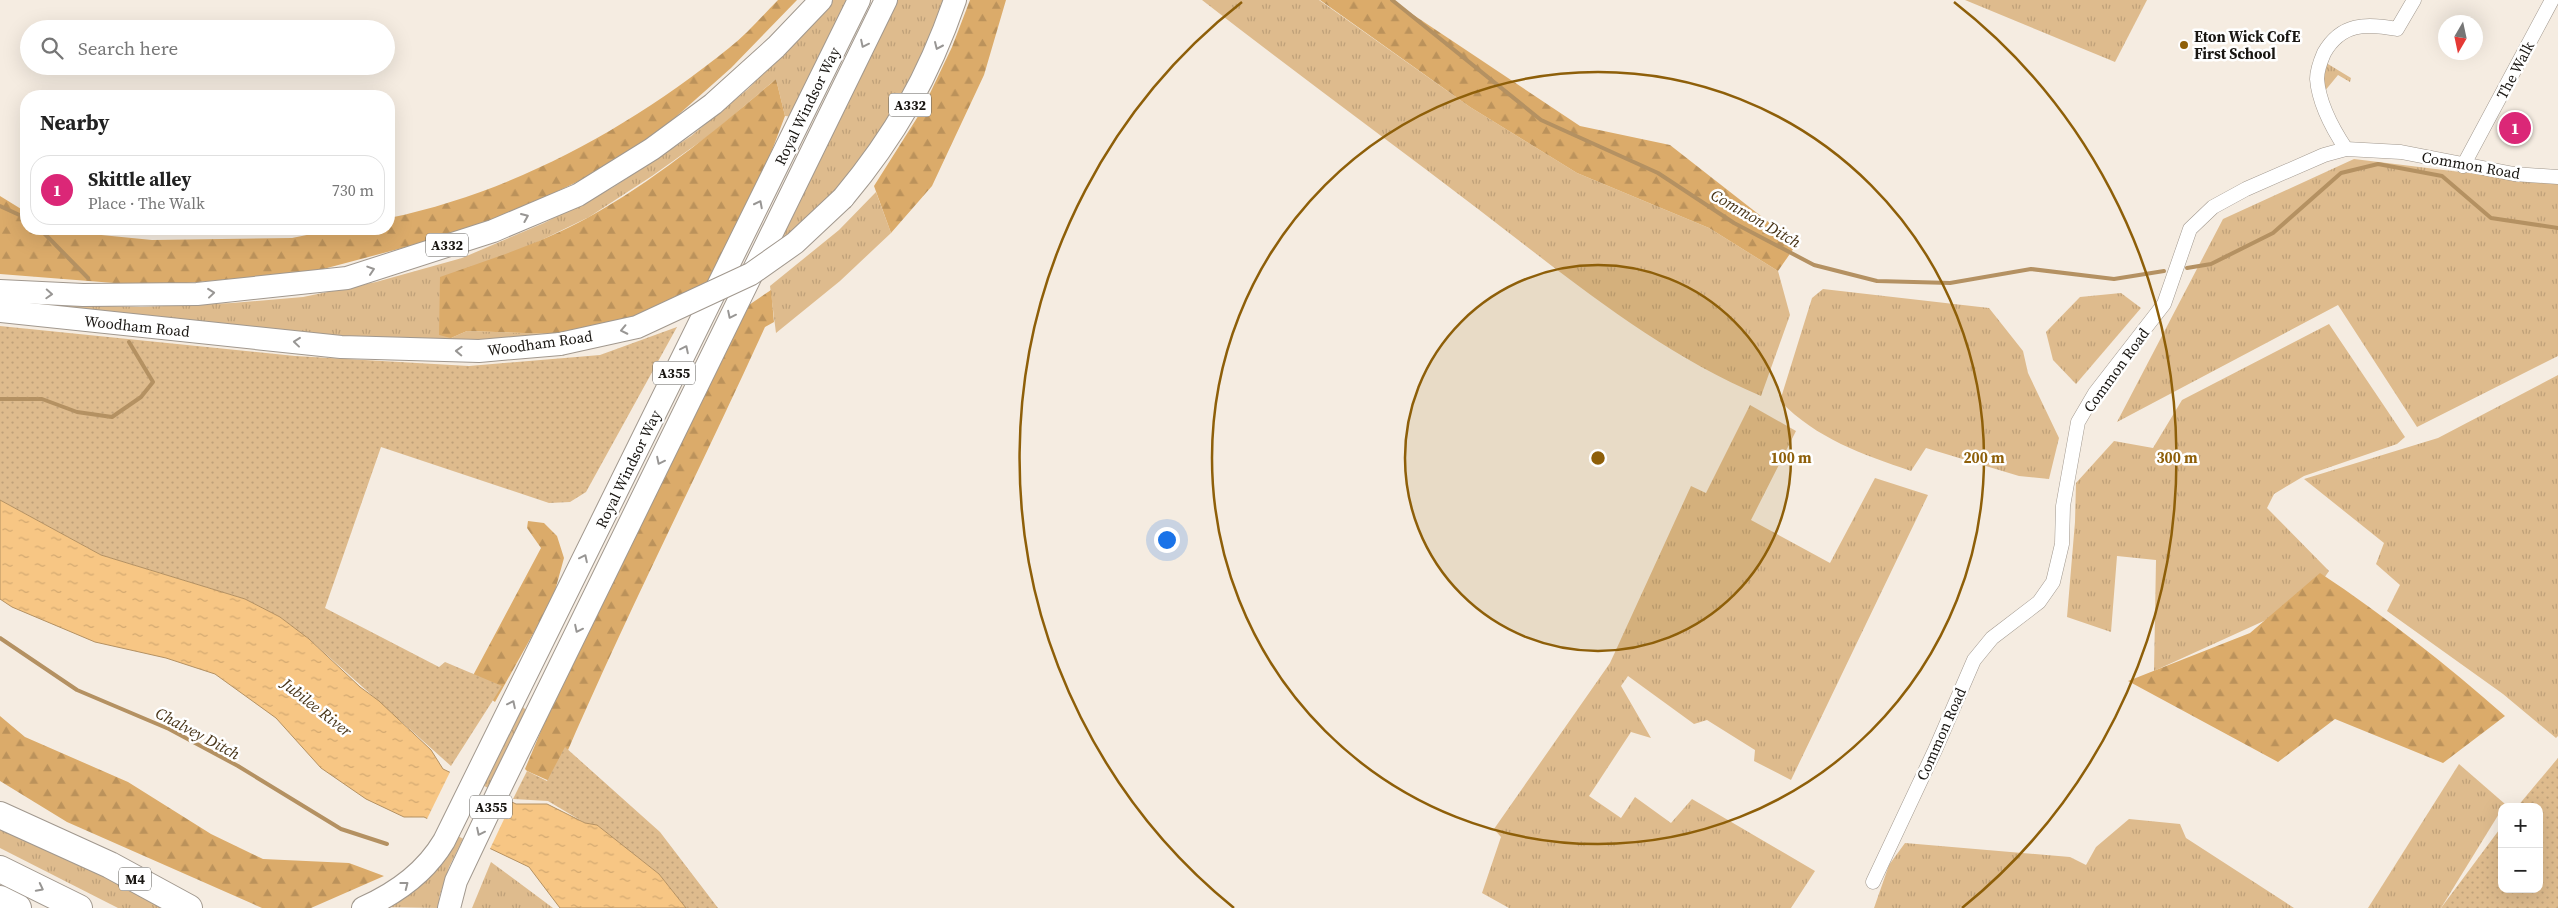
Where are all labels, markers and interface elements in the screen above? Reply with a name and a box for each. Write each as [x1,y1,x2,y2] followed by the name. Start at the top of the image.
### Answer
[2438,15,2483,60] north arrow
[20,20,395,75] search box
[2194,26,2300,64] place label: Eton Wick CofE First School
[38,34,66,62] icon: search
[78,35,178,61] text: Search here
[2491,37,2539,103] street label: The Walk
[860,39,870,48] one-way arrow
[2178,39,2190,51] marker: Eton Wick CofE First School
[934,41,945,50] one-way arrow
[769,43,845,169] street label: Royal Windsor Way
[889,94,931,116] road number: A332
[40,108,110,137] text: Nearby
[2499,109,2531,147] pin: 1
[2420,146,2522,184] street label: Common Road
[88,166,192,192] text: Skittle alley
[53,179,61,201] text: 1
[332,179,374,201] text: 730 m
[1707,183,1805,253] water label: Common Ditch
[88,192,205,214] text: Place · The Walk
[752,200,762,209] one-way arrow
[520,213,529,223] one-way arrow
[426,234,468,256] road number: A332
[367,265,375,275] one-way arrow
[45,288,53,299] one-way arrow
[207,288,215,299] one-way arrow
[83,310,191,342] street label: Woodham Road
[727,310,737,319] one-way arrow
[2078,323,2154,416] street label: Common Road
[620,324,629,335] one-way arrow
[486,325,594,361] street label: Woodham Road
[292,337,300,348] one-way arrow
[455,345,463,356] one-way arrow
[679,345,690,354] one-way arrow
[653,362,695,384] road number: A355
[590,406,666,532] street label: Royal Windsor Way
[1770,447,1812,468] text: 100 m
[1963,447,2005,468] text: 200 m
[2156,447,2198,468] text: 300 m
[1589,449,1607,467] centre of rings
[656,456,666,465] one-way arrow
[1154,527,1180,553] your location
[578,554,588,563] one-way arrow
[574,624,584,633] one-way arrow
[276,671,357,742] water label: Jubilee River
[1911,684,1971,784] street label: Common Road
[506,700,517,709] one-way arrow
[152,702,244,765] water label: Chalvey Ditch
[470,796,512,819] road number: A355
[2498,803,2543,893] map controls
[2498,803,2543,848] button: +
[476,827,486,836] one-way arrow
[2498,848,2543,893] button: −
[119,868,151,891] road number: M4
[35,882,44,892] one-way arrow
[399,882,408,890] one-way arrow

